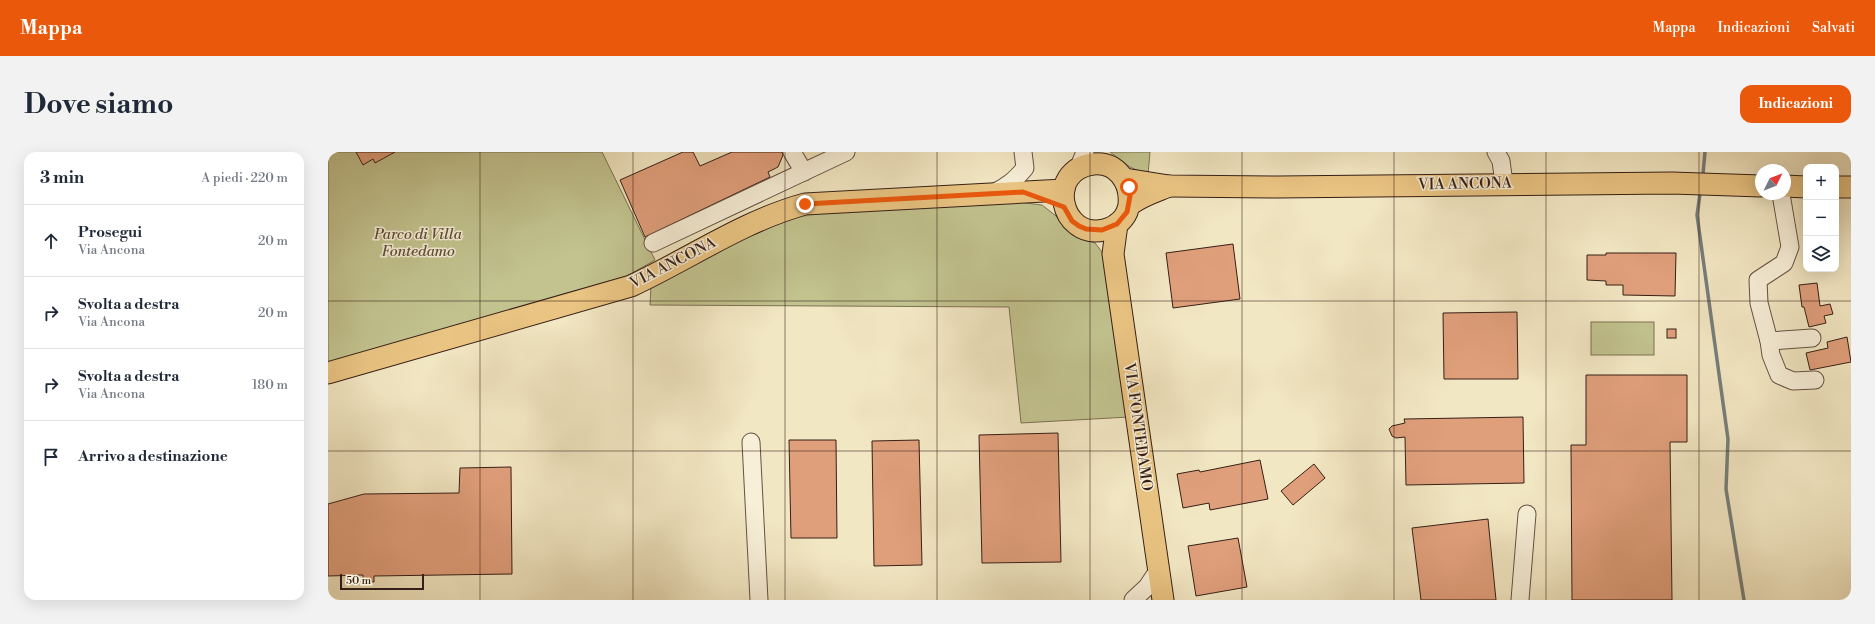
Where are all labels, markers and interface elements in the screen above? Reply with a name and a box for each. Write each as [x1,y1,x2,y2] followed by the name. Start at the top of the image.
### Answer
[20,16,82,40] text: Mappa
[1653,19,1695,37] text: Mappa
[1717,19,1790,37] text: Indicazioni
[1812,19,1855,37] text: Salvati
[1740,85,1851,123] button: Indicazioni
[24,87,173,122] text: Dove siamo
[1755,164,1791,200] north arrow
[1803,164,1839,272] map controls
[1803,164,1839,200] button: +
[40,167,84,189] text: 3 min
[201,170,288,186] text: A piedi · 220 m
[1417,174,1513,194] street label: VIA ANCONA
[1120,178,1138,196] route start
[796,195,814,213] route end
[1803,200,1839,236] button: −
[78,223,142,242] text: Prosegui
[373,225,463,261] park label: Parco di Villa Fontedamo
[40,230,62,252] icon: ahead
[258,233,288,249] text: 20 m
[626,233,720,293] street label: VIA ANCONA
[1803,236,1839,272] button: layers
[78,242,145,258] text: Via Ancona
[78,295,179,314] text: Svolta a destra
[40,302,62,324] icon: right
[258,305,288,321] text: 20 m
[78,314,145,330] text: Via Ancona
[1119,361,1156,493] street label: VIA FONTEDAMO
[78,367,179,386] text: Svolta a destra
[40,374,62,396] icon: right
[252,377,288,393] text: 180 m
[78,386,145,402] text: Via Ancona
[40,446,62,468] icon: arrive
[78,447,228,466] text: Arrivo a destinazione
[340,572,424,591] scale bar
[346,574,371,588] text: 50 m

